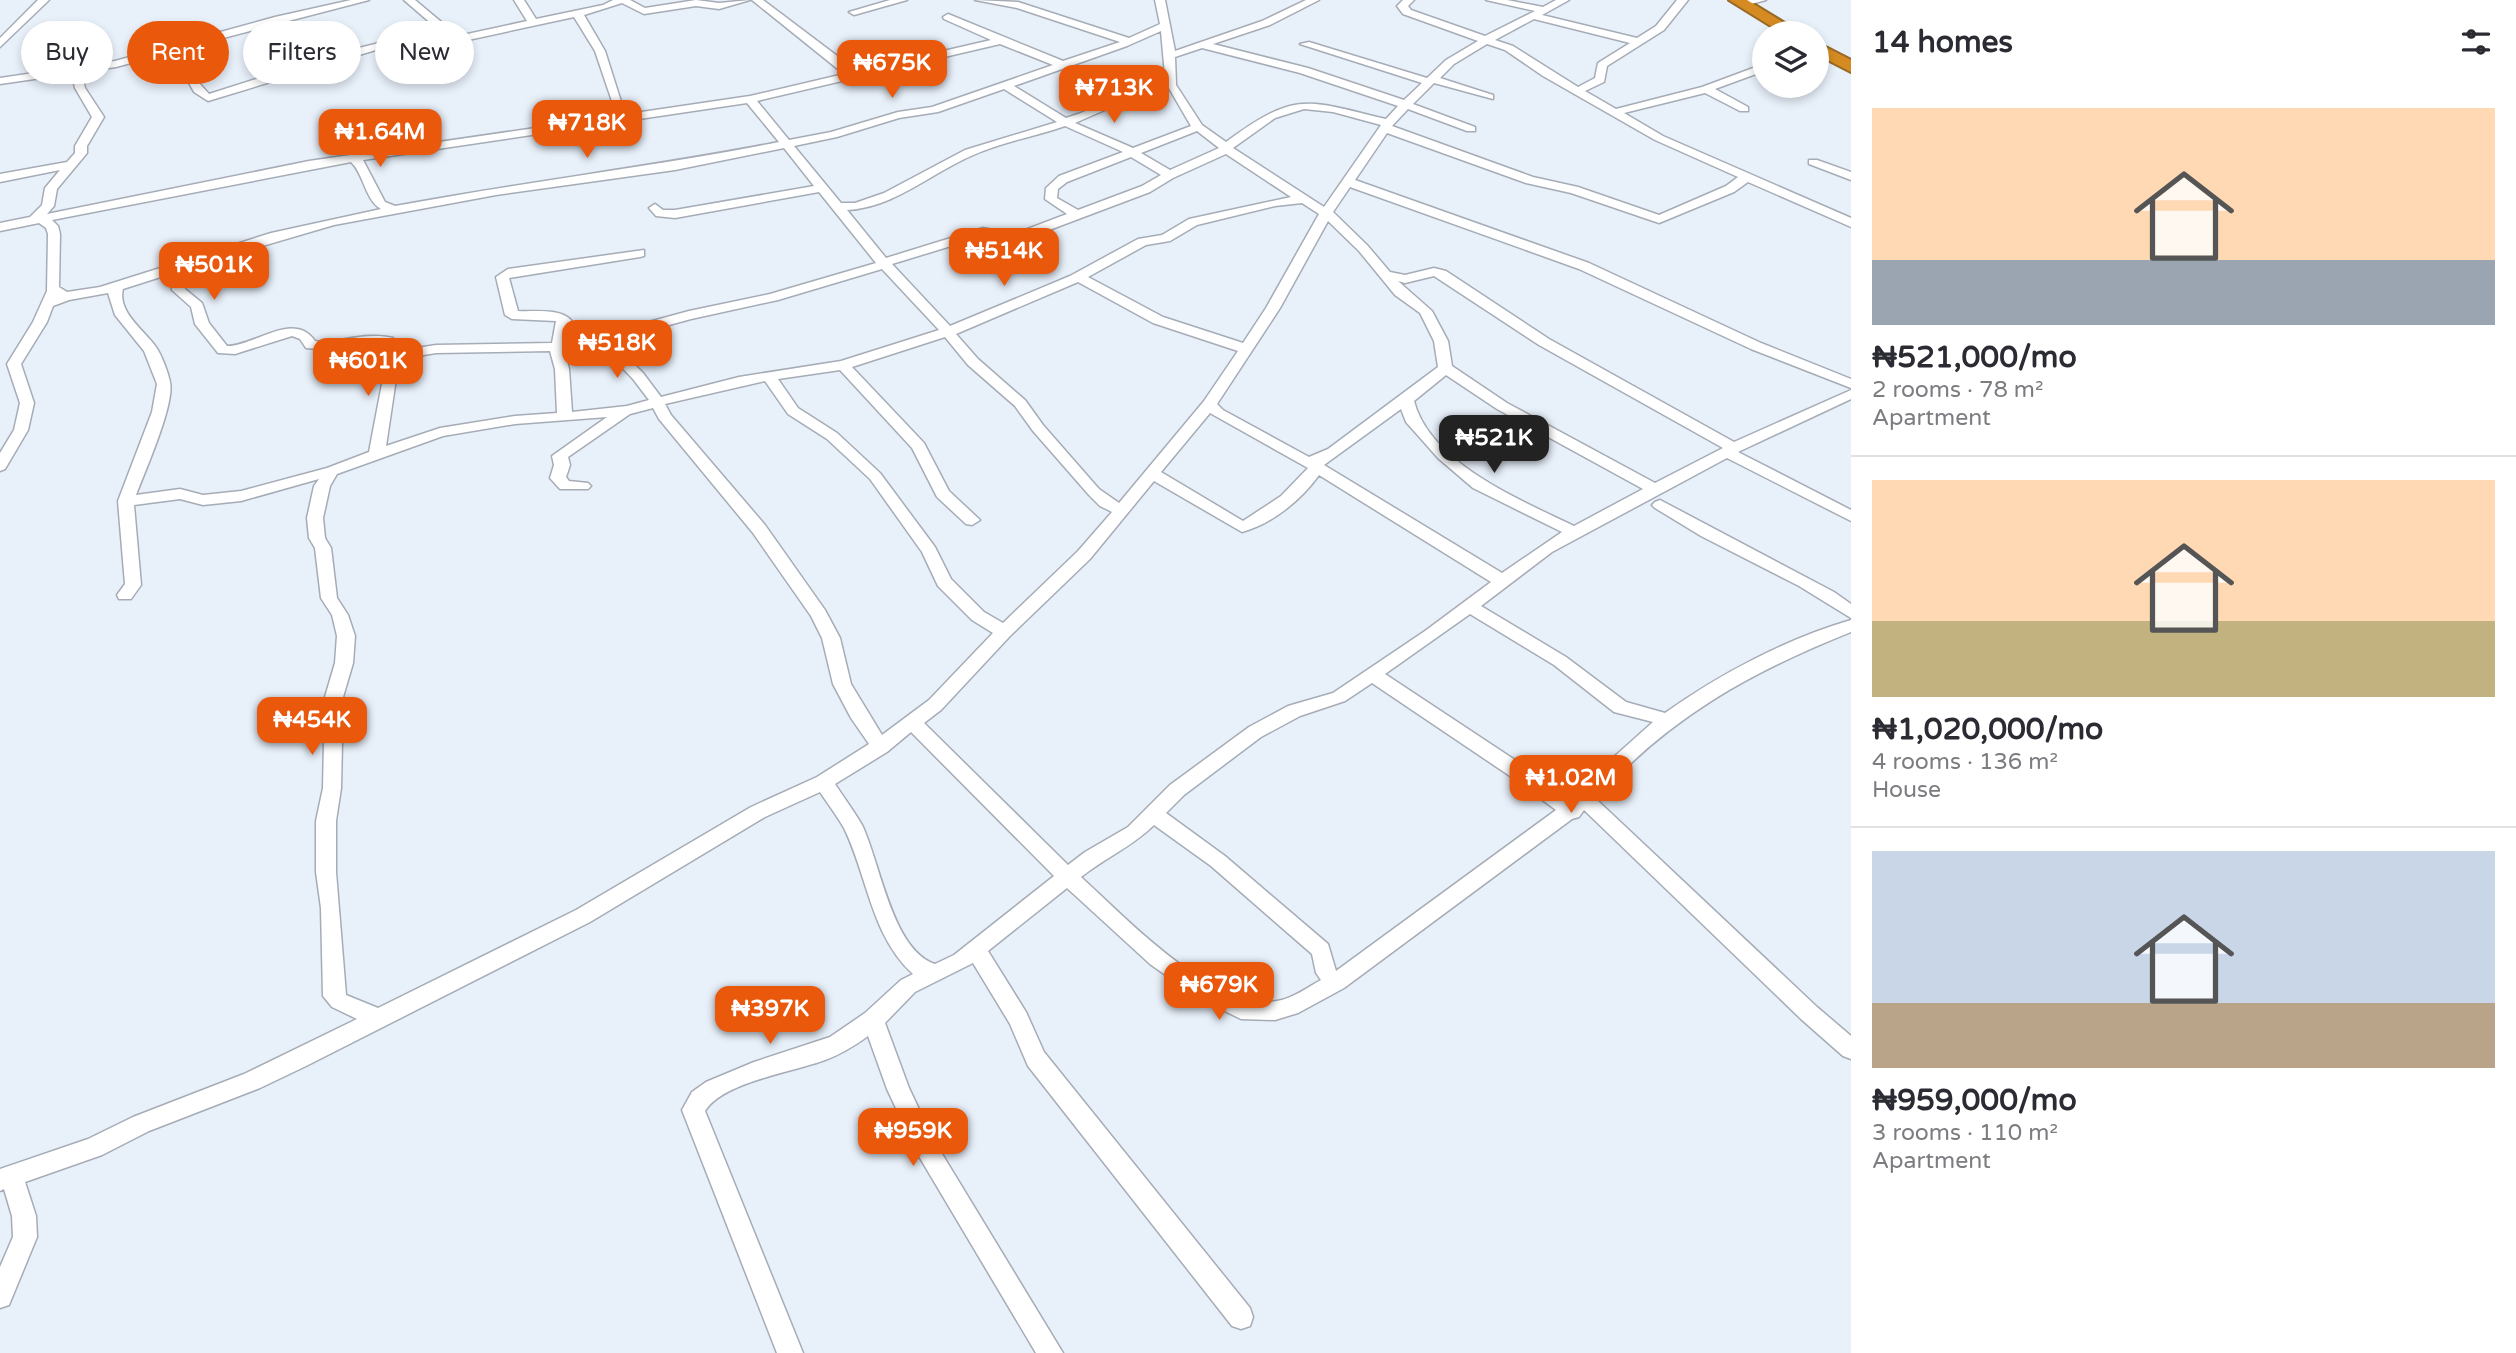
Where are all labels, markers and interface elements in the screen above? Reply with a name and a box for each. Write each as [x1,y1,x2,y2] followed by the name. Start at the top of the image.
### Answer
[21,21,113,84] chip: Buy
[127,21,229,84] chip: Rent
[243,21,361,84] chip: Filters
[375,21,474,84] chip: New
[1752,21,1829,98] map controls
[1752,21,1829,98] button: layers
[2457,23,2495,61] icon: filters
[1872,24,2013,61] text: 14 homes
[843,41,941,100] pin: ₦675K
[853,49,931,77] text: ₦675K
[1065,66,1163,125] pin: ₦713K
[1075,74,1153,102] text: ₦713K
[538,100,636,160] pin: ₦718K
[548,109,626,137] text: ₦718K
[323,110,437,169] pin: ₦1.64M
[335,118,425,146] text: ₦1.64M
[2121,153,2247,279] icon: home
[955,229,1053,288] pin: ₦514K
[965,237,1043,265] text: ₦514K
[165,243,263,302] pin: ₦501K
[175,251,253,279] text: ₦501K
[568,320,666,380] pin: ₦518K
[578,329,656,357] text: ₦518K
[319,338,417,398] pin: ₦601K
[1872,339,2077,376] text: ₦521,000/mo
[329,347,407,375] text: ₦601K
[1872,376,2043,404] text: 2 rooms · 78 m²
[1872,404,1991,432] text: Apartment
[1445,416,1543,475] pin: ₦521K
[1455,424,1533,452] text: ₦521K
[2121,525,2247,651] icon: home
[263,698,361,757] pin: ₦454K
[273,706,351,734] text: ₦454K
[1872,711,2103,748] text: ₦1,020,000/mo
[1872,748,2058,776] text: 4 rooms · 136 m²
[1514,756,1628,815] pin: ₦1.02M
[1526,764,1616,792] text: ₦1.02M
[1872,776,1941,804] text: House
[2121,896,2247,1022] icon: home
[1170,962,1268,1022] pin: ₦679K
[1180,971,1258,999] text: ₦679K
[721,986,819,1046] pin: ₦397K
[731,995,809,1023] text: ₦397K
[1872,1082,2077,1119] text: ₦959,000/mo
[864,1108,962,1168] pin: ₦959K
[874,1117,952,1145] text: ₦959K
[1872,1119,2058,1147] text: 3 rooms · 110 m²
[1872,1147,1991,1175] text: Apartment

